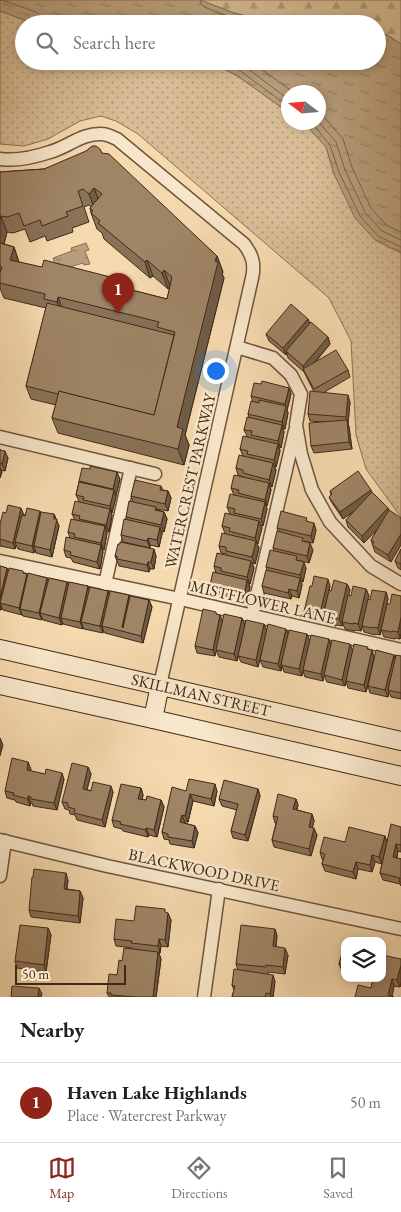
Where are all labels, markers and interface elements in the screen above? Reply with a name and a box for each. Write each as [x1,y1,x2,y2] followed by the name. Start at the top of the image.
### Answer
[15,15,386,70] search box
[33,29,61,57] icon: search
[73,30,155,55] text: Search here
[281,85,326,130] north arrow
[102,273,134,314] pin: 1
[203,358,229,384] your location
[160,391,221,571] street label: WATERCREST PARKWAY
[189,575,337,629] street label: MISTFLOWER LANE
[129,669,273,721] street label: SKILLMAN STREET
[126,844,282,896] street label: BLACKWOOD DRIVE
[341,937,386,982] map controls
[341,937,386,982] button: layers
[15,962,126,985] scale bar
[22,965,49,983] text: 50 m
[20,1016,84,1043] text: Nearby
[67,1080,247,1105] text: Haven Lake Highlands
[32,1092,40,1113] text: 1
[350,1092,381,1113] text: 50 m
[67,1105,227,1126] text: Place · Watercrest Parkway
[48,1154,76,1202] tab: Map
[171,1154,228,1202] tab: Directions
[323,1154,353,1202] tab: Saved

